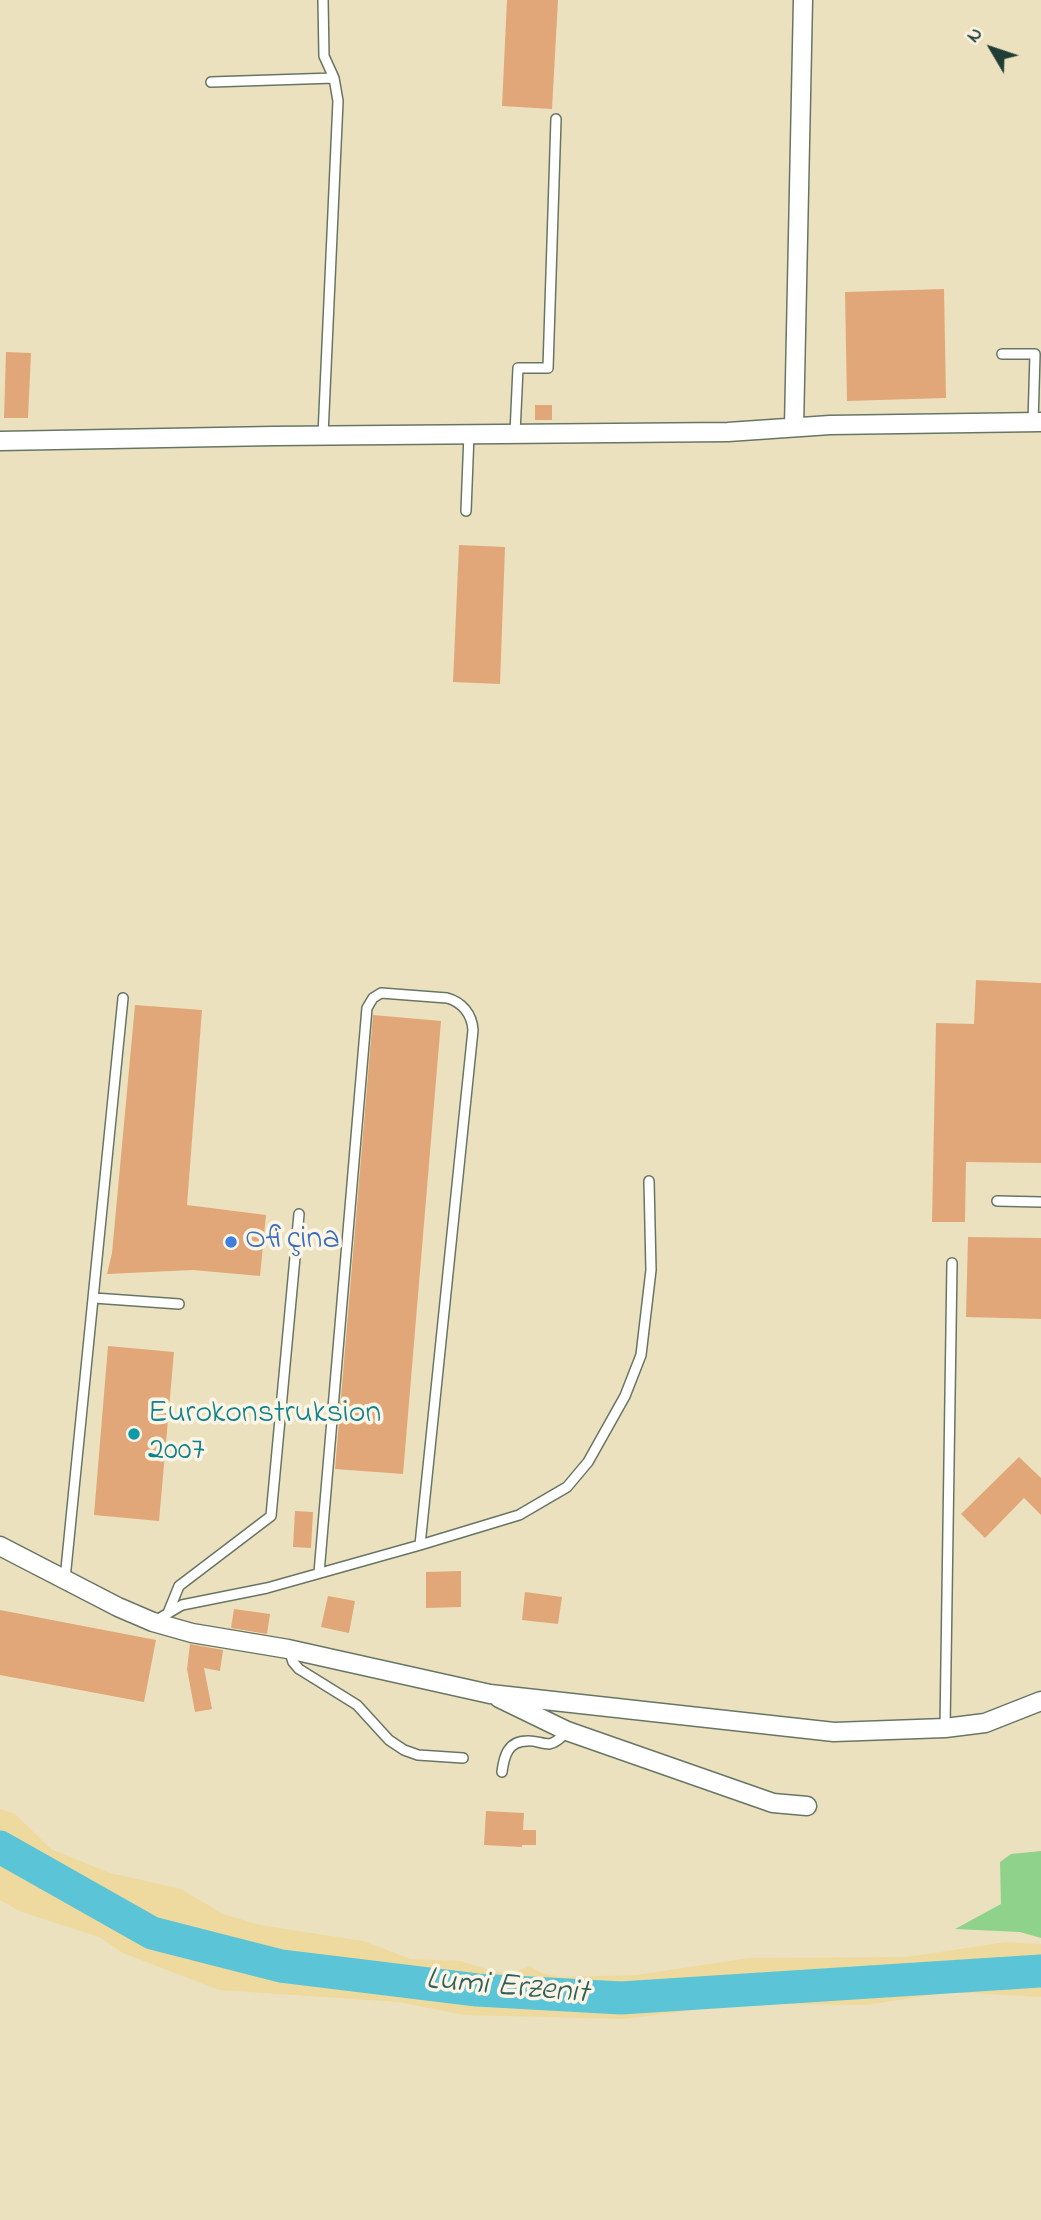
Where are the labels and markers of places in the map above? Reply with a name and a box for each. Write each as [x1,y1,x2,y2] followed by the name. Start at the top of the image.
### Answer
[245,1223,340,1261] place label: Ofiçina
[223,1234,239,1250] marker: Ofiçina
[148,1397,381,1472] place label: Eurokonstruksion 2007
[126,1426,142,1442] marker: Eurokonstruksion 2007

